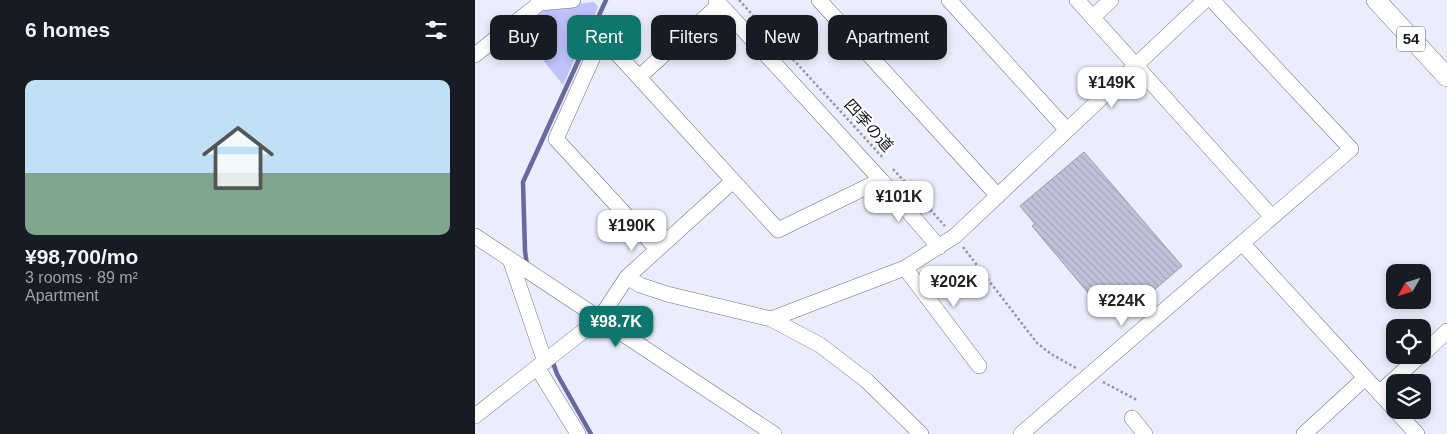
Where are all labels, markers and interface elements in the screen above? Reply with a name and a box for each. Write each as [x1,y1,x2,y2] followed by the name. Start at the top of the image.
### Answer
[490,15,557,60] chip: Buy
[567,15,641,60] chip: Rent
[651,15,736,60] chip: Filters
[746,15,818,60] chip: New
[828,15,947,60] chip: Apartment
[422,16,450,44] icon: filters
[25,18,110,41] text: 6 homes
[1397,26,1425,52] road number: 54
[1077,66,1147,109] pin: ¥149K
[1088,74,1136,91] text: ¥149K
[841,96,896,155] street label: 四季の道
[193,113,283,203] icon: home
[864,180,934,223] pin: ¥101K
[875,188,923,205] text: ¥101K
[597,210,667,252] pin: ¥190K
[608,217,656,234] text: ¥190K
[25,245,138,268] text: ¥98,700/mo
[1386,264,1431,309] north arrow
[1386,264,1431,419] map controls
[919,266,989,308] pin: ¥202K
[25,269,138,286] text: 3 rooms · 89 m²
[930,273,978,290] text: ¥202K
[1087,284,1157,327] pin: ¥224K
[25,287,99,304] text: Apartment
[1098,292,1146,309] text: ¥224K
[575,306,657,348] pin: ¥98.7K
[590,313,642,330] text: ¥98.7K
[1386,319,1431,364] button: locate
[1386,374,1431,419] button: layers

